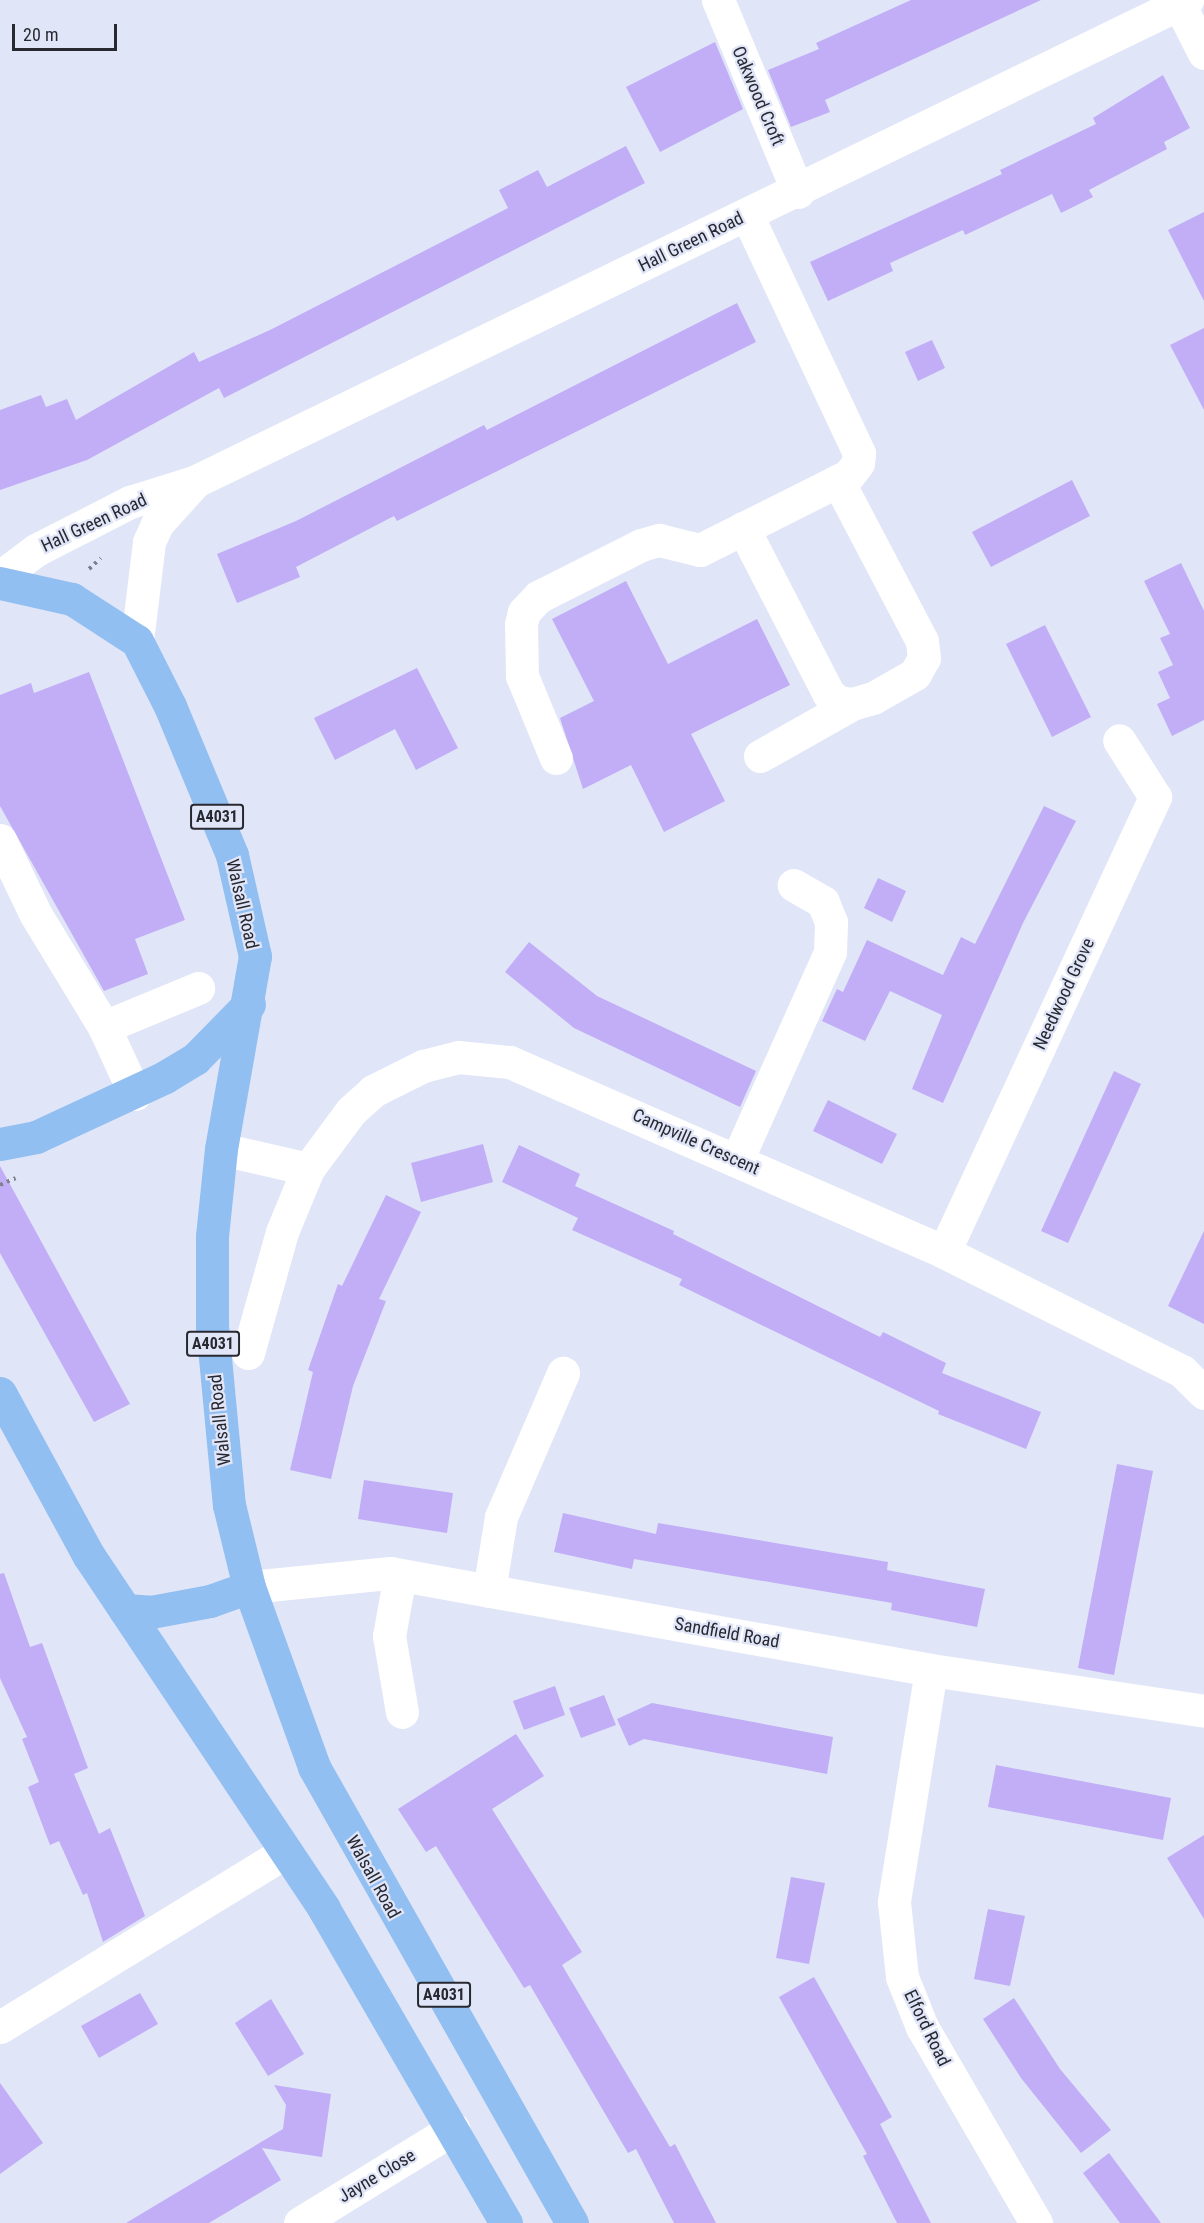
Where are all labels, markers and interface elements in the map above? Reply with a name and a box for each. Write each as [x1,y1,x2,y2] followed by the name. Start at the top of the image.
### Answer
[15,12,120,50] scale bar
[23,24,58,45] text: 20 m
[727,43,789,149] street label: Oakwood Croft
[635,207,747,277] street label: Hall Green Road
[38,489,150,557] street label: Hall Green Road
[190,804,244,830] road number: A4031
[221,857,263,951] street label: Walsall Road
[1029,935,1099,1053] street label: Needwood Grove
[629,1104,763,1180] street label: Campville Crescent
[186,1331,240,1357] road number: A4031
[204,1373,236,1467] street label: Walsall Road
[673,1613,781,1653] street label: Sandfield Road
[341,1832,405,1922] street label: Walsall Road
[417,1982,471,2008] road number: A4031
[899,1986,955,2070] street label: Elford Road
[335,2145,419,2207] street label: Jayne Close

